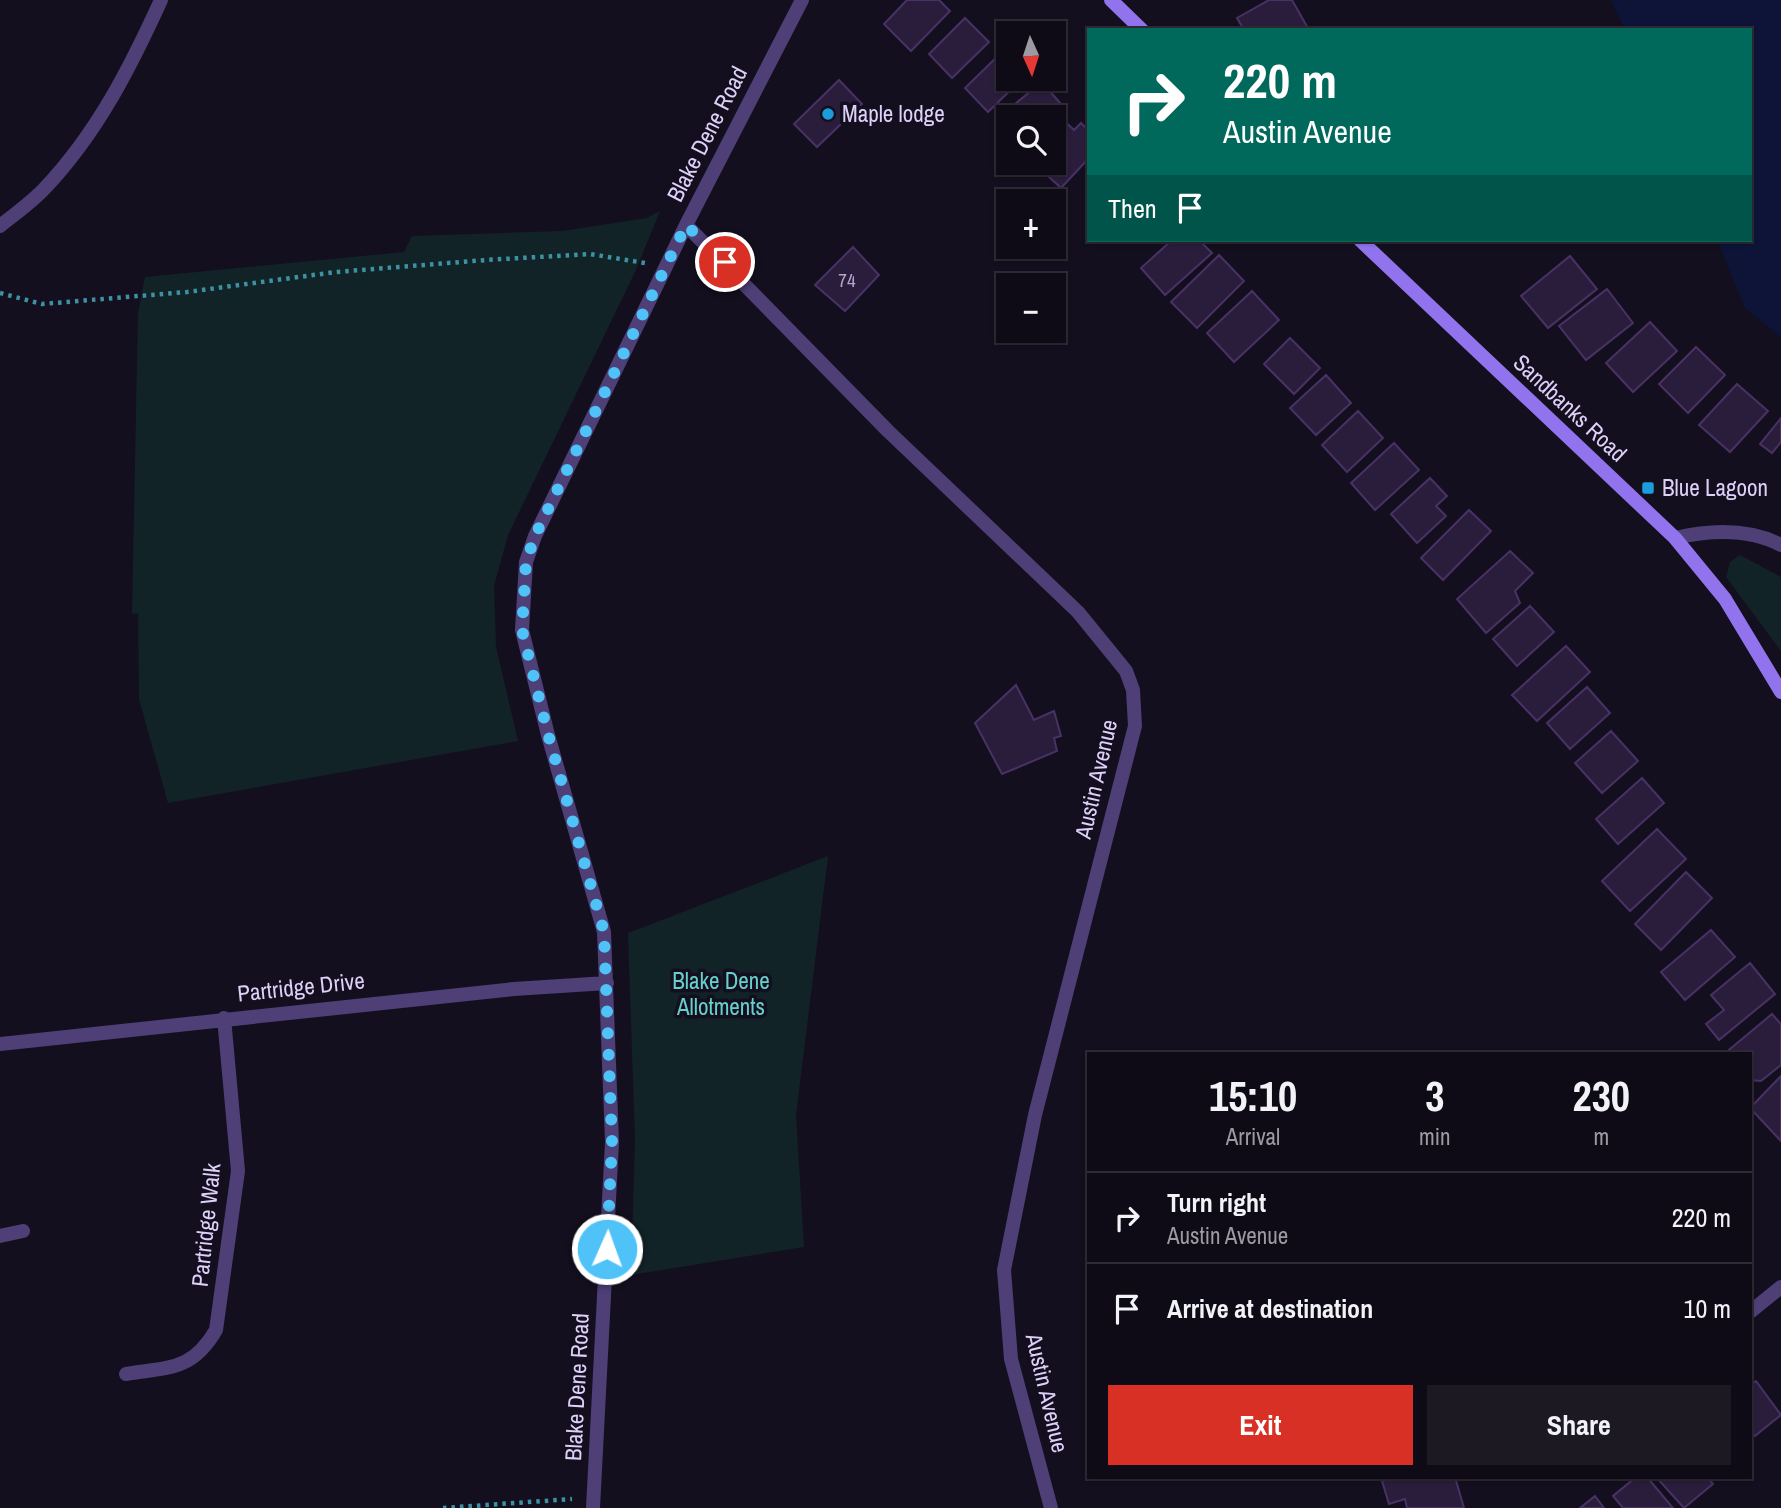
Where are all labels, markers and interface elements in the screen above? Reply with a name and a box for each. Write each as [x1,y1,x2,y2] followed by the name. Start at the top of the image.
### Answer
[996,21,1066,91] north arrow
[996,21,1066,343] map controls
[1223,47,1337,113] text: 220 m
[1108,56,1199,147] icon: right
[659,61,754,207] street label: Blake Dene Road
[842,98,945,129] place label: Maple lodge
[996,105,1066,175] button: search
[820,106,836,122] marker: Maple lodge
[1223,110,1392,153] text: Austin Avenue
[996,189,1066,259] button: +
[1171,189,1209,227] icon: arrive
[1108,191,1157,226] text: Then
[695,232,755,292] pin
[706,243,744,281] icon: arrive
[838,267,856,293] house number: 74
[996,273,1066,343] button: −
[1507,347,1634,468] street label: Sandbanks Road
[1662,472,1768,503] place label: Blue Lagoon
[1640,480,1656,496] marker: Blue Lagoon
[1067,716,1124,842] street label: Austin Avenue
[236,964,366,1009] street label: Partridge Drive
[672,965,770,1022] park label: Blake Dene Allotments
[1209,1068,1297,1124] text: 15:10
[1425,1068,1444,1124] text: 3
[1573,1068,1630,1124] text: 230
[1226,1121,1280,1152] text: Arrival
[1419,1121,1451,1152] text: min
[1593,1121,1609,1152] text: m
[184,1161,227,1288] street label: Partridge Walk
[1167,1185,1266,1220] text: Turn right
[1108,1199,1146,1237] icon: right
[1672,1200,1731,1235] text: 220 m
[570,1212,644,1286] position arrow
[1167,1220,1288,1251] text: Austin Avenue
[1108,1290,1146,1328] icon: arrive
[1167,1291,1373,1326] text: Arrive at destination
[1684,1291,1731,1326] text: 10 m
[557,1312,596,1462] street label: Blake Dene Road
[1019,1329,1076,1455] street label: Austin Avenue
[1108,1385,1413,1465] button: Exit
[1427,1385,1731,1465] button: Share

